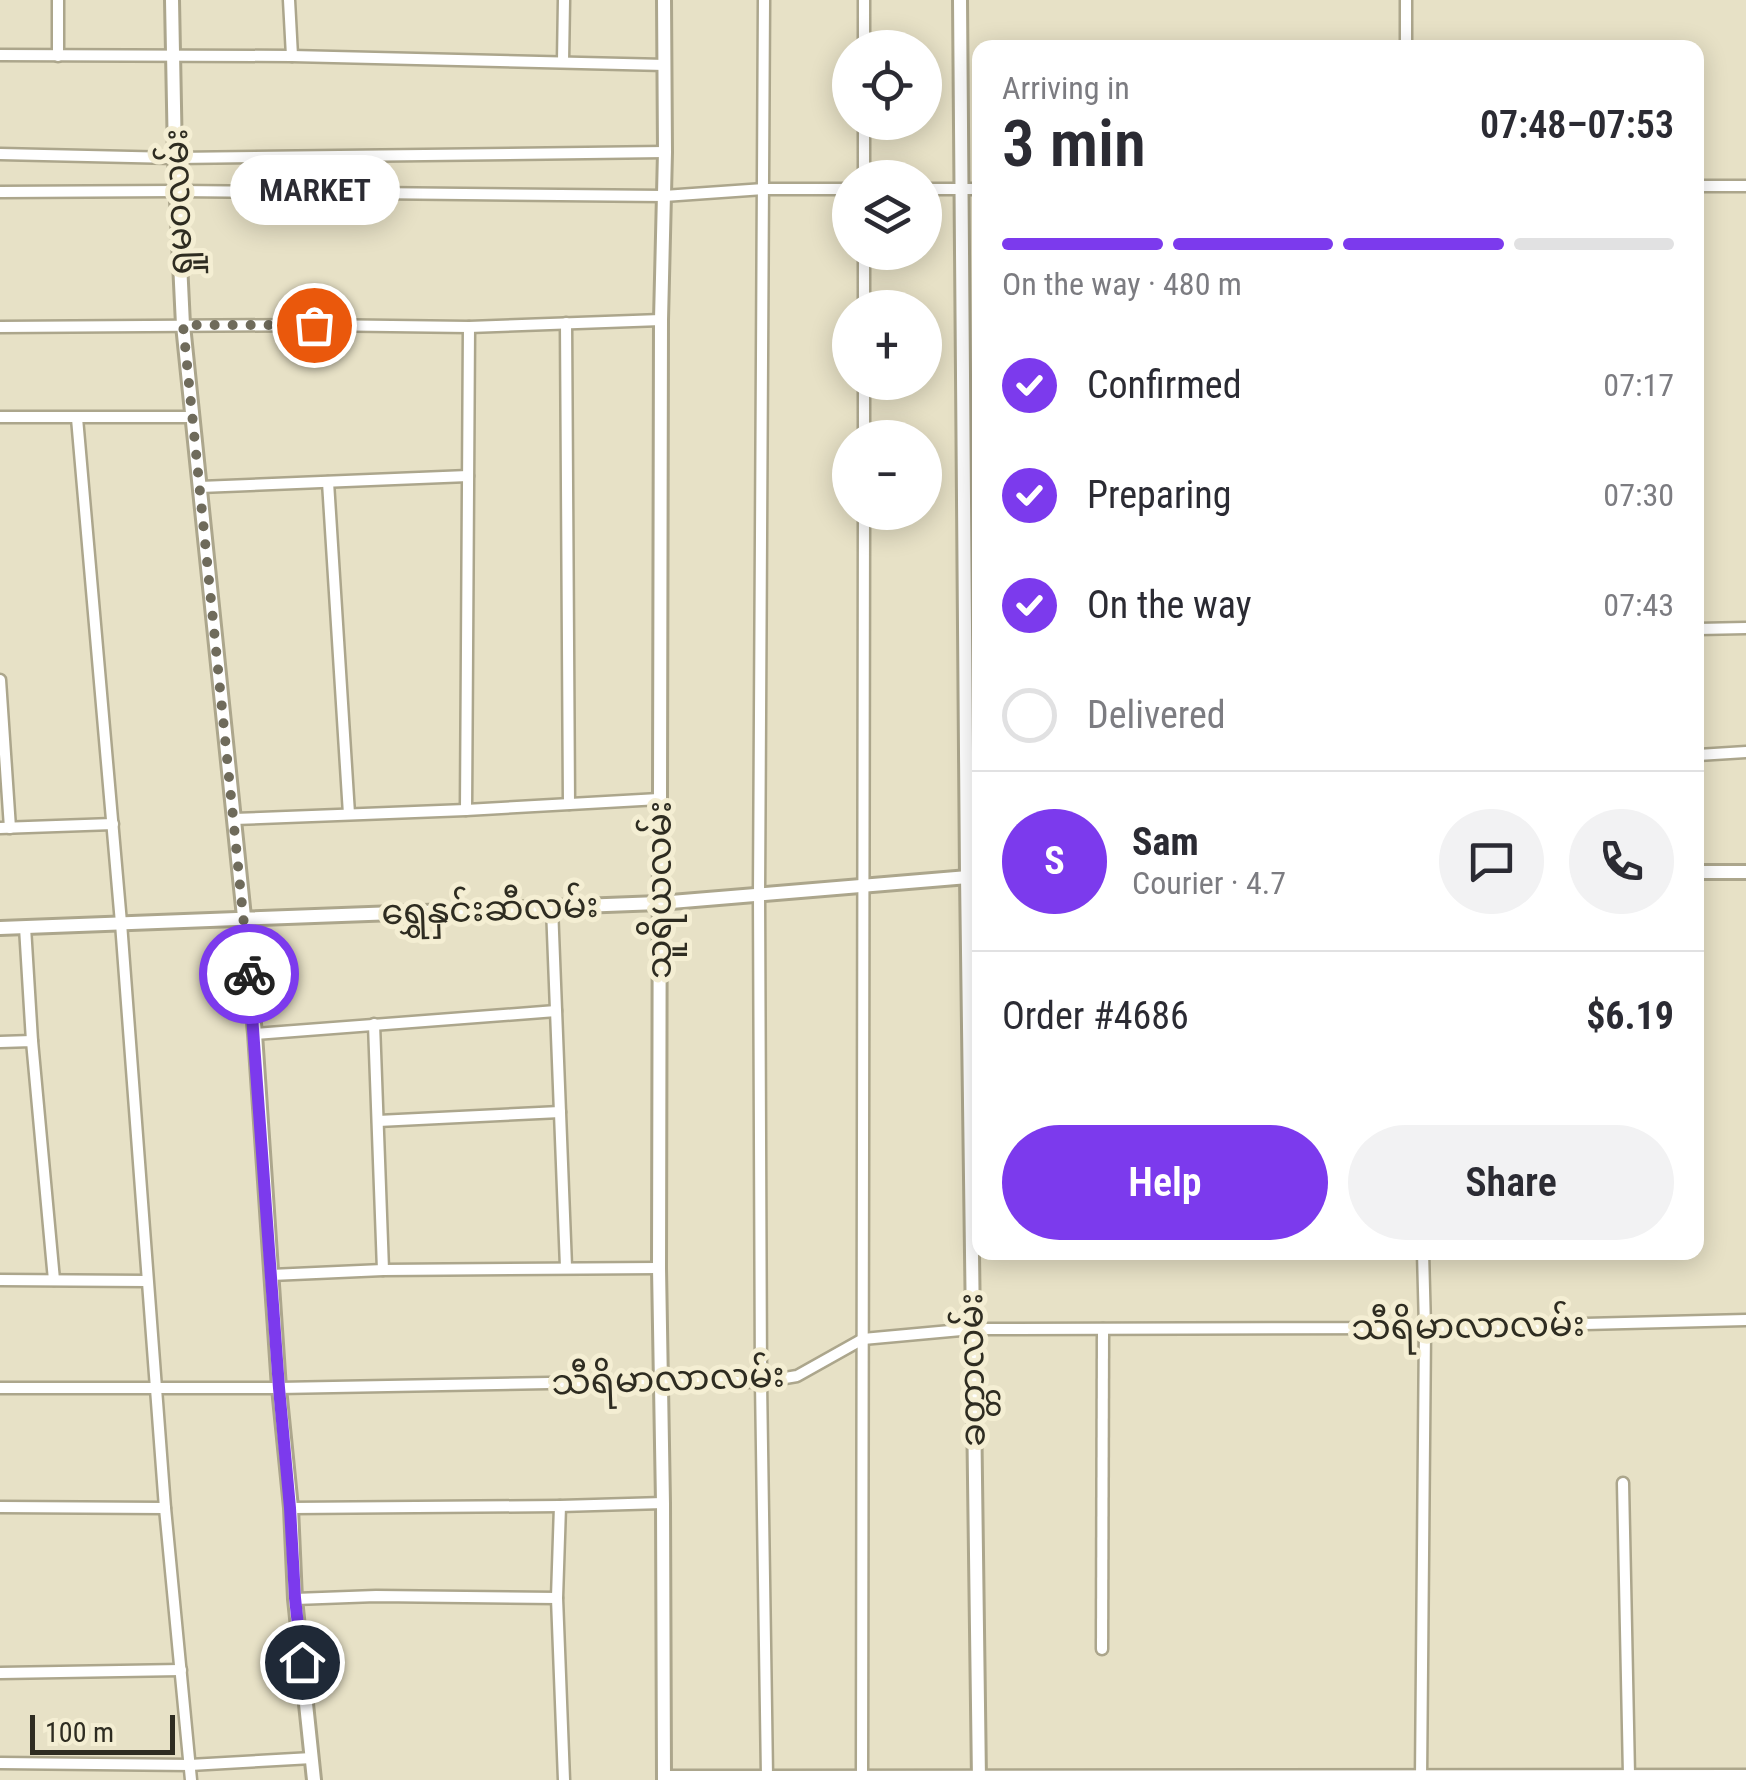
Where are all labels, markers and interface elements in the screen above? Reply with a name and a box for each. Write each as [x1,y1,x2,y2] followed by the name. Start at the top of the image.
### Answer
[832,30,942,530] map controls
[832,30,942,140] button: locate
[1002,69,1130,107] text: Arriving in
[1480,103,1674,147] text: 07:48–07:53
[1002,106,1146,182] text: 3 min
[151,128,208,278] street label: ရှုမဝလမ်း
[229,155,399,225] callout: MARKET
[832,160,942,270] button: layers
[259,171,371,209] text: MARKET
[1002,265,1242,303] text: On the way · 480 m
[272,283,357,368] pin
[832,290,942,400] button: +
[287,298,342,353] icon: bag
[1002,358,1057,413] icon: check
[1087,363,1242,407] text: Confirmed
[1603,366,1674,404] text: 07:17
[832,420,942,530] button: −
[1002,468,1057,523] icon: check
[1087,473,1232,517] text: Preparing
[1603,476,1674,514] text: 07:30
[1002,578,1057,633] icon: check
[1087,583,1252,627] text: On the way
[1603,586,1674,624] text: 07:43
[1087,693,1226,737] text: Delivered
[635,801,687,979] street label: သူရိယလမ်း
[1439,809,1544,914] button: chat
[1569,809,1674,914] button: phone
[1132,820,1199,864] text: Sam
[1044,839,1065,883] text: S
[1132,864,1286,902] text: Courier · 4.7
[381,881,600,940] street label: ရွှေနှင်းဆီလမ်း
[199,924,299,1024] courier
[222,947,277,1002] icon: bike
[1002,994,1189,1038] text: Order #4686
[1586,994,1674,1038] text: $6.19
[1002,1125,1328,1240] button: Help
[1348,1125,1674,1240] button: Share
[946,1292,1001,1447] street label: ခတ္တာလမ်း
[1351,1299,1585,1356] street label: သီရိမာလာလမ်း
[550,1350,786,1411] street label: သီရိမာလာလမ်း
[260,1620,345,1705] pin
[275,1635,330,1690] icon: home
[30,1710,175,1754] scale bar
[45,1716,114,1749] text: 100 m

